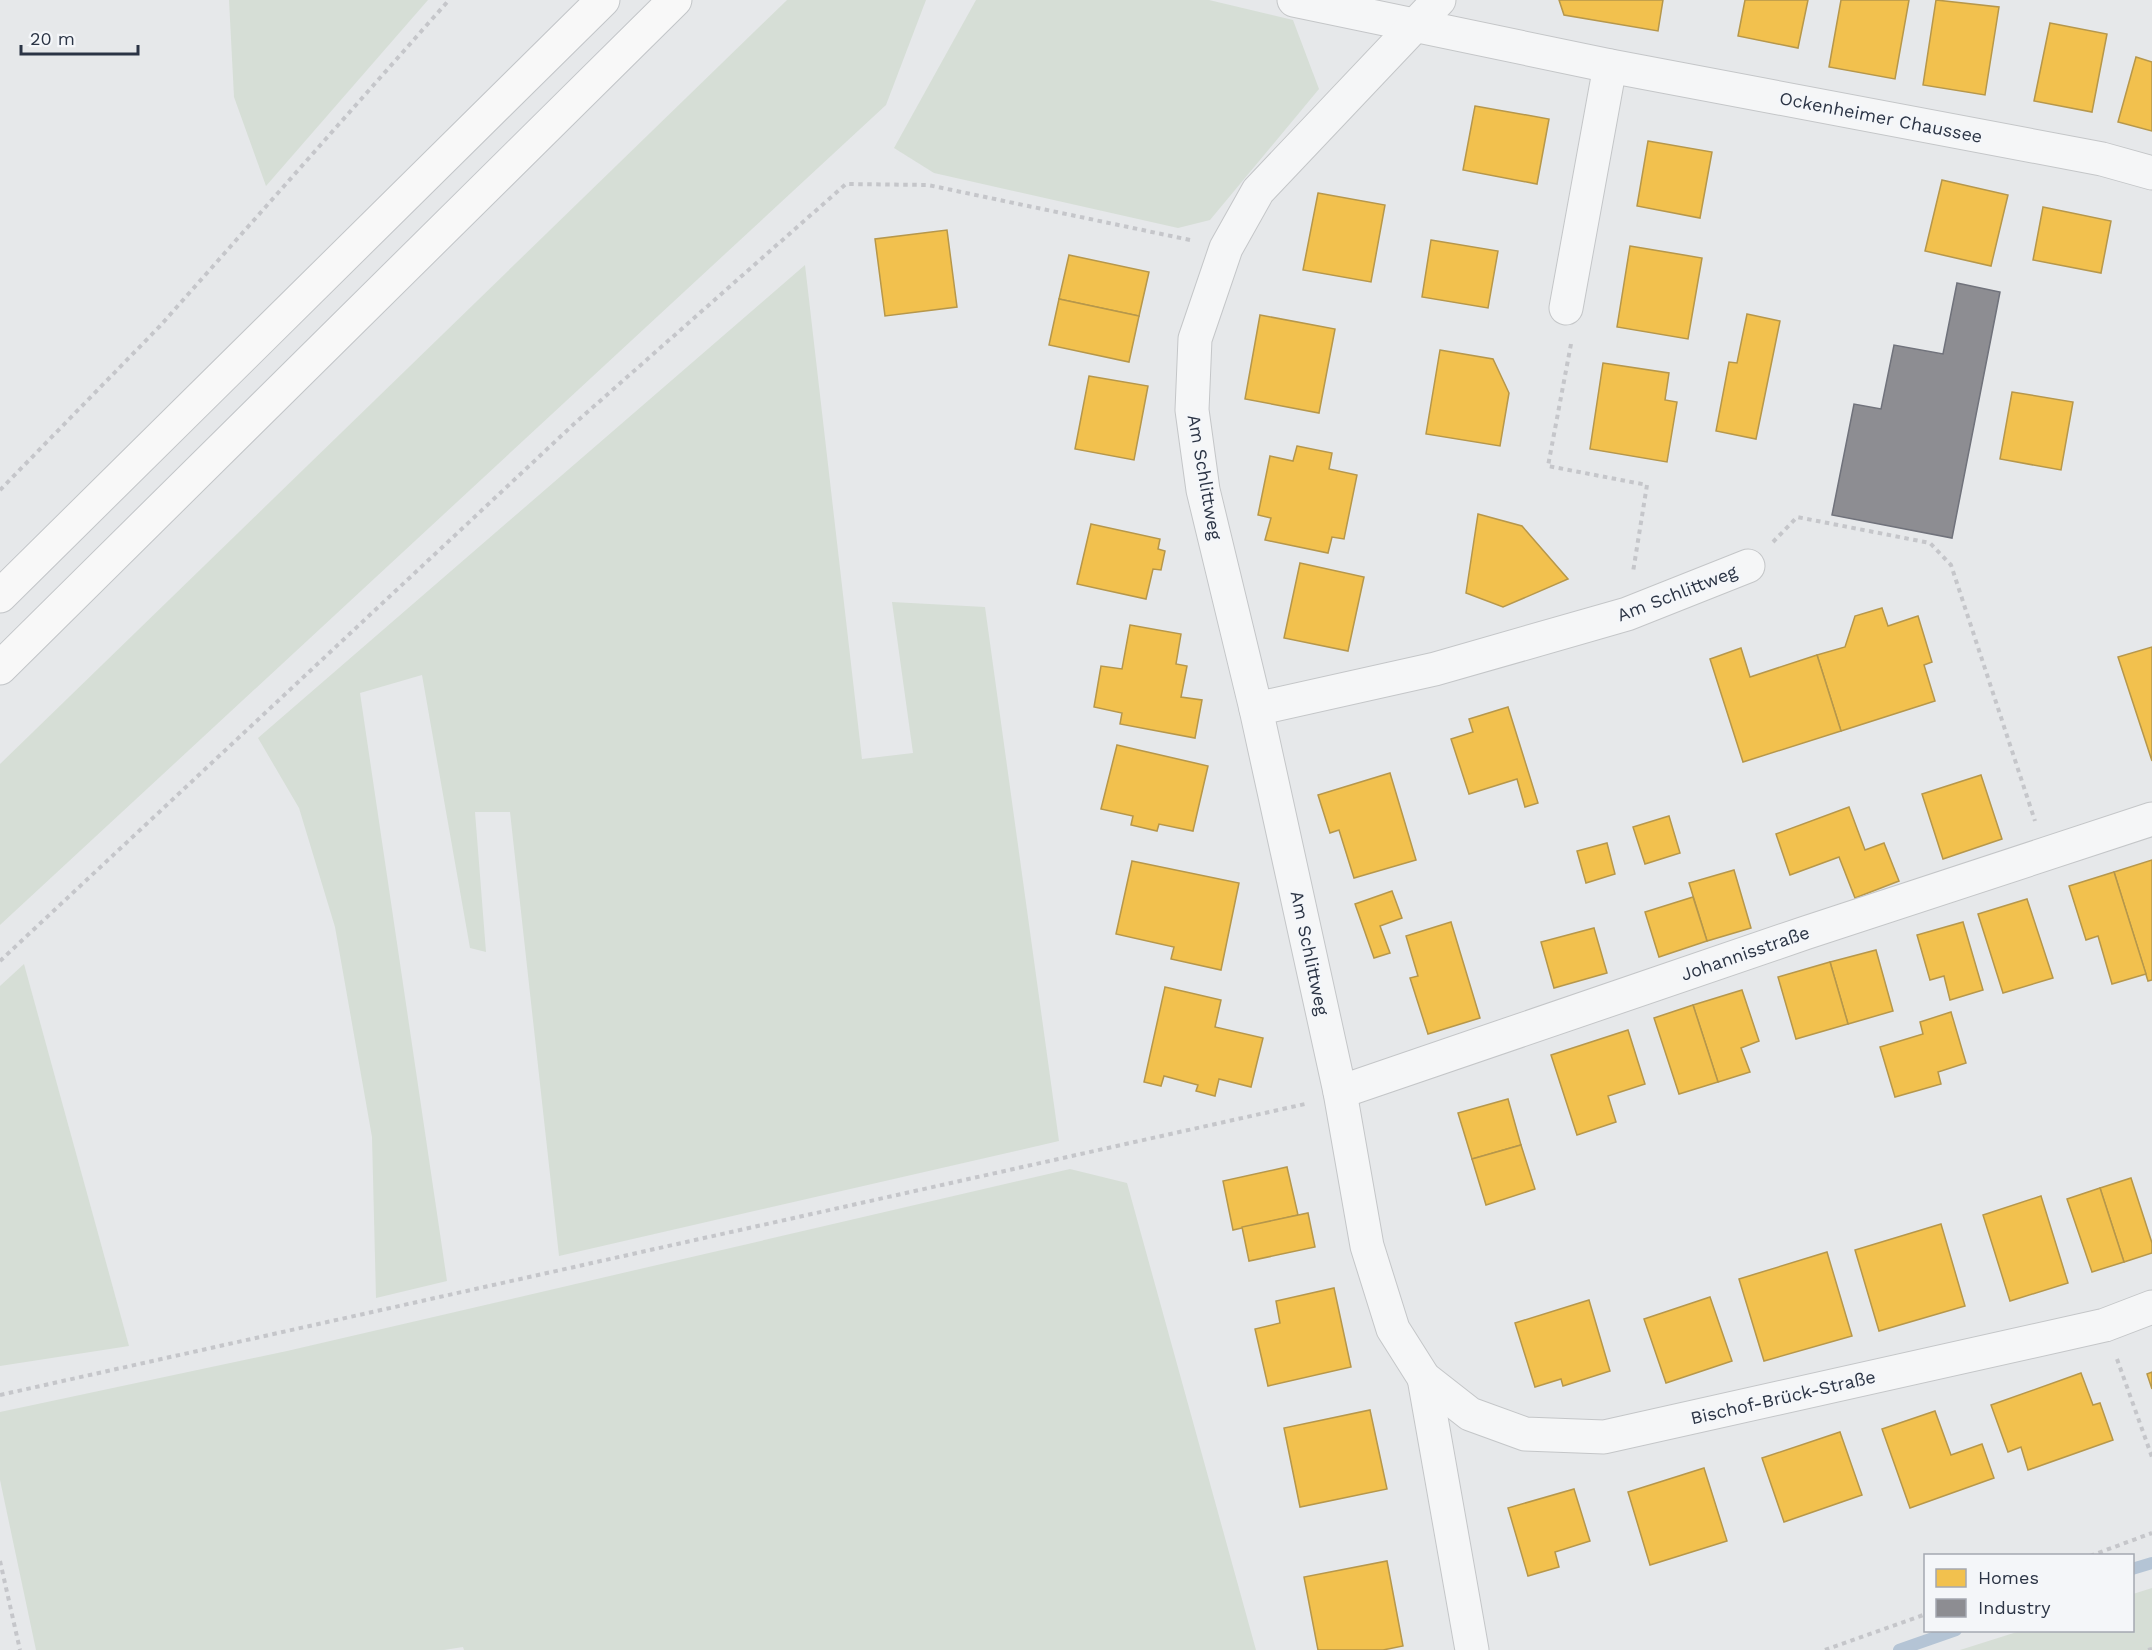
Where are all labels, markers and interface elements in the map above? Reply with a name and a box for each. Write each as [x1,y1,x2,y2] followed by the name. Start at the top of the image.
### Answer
[21,18,138,56] scale bar
[30,28,75,49] text: 20 m
[1778,87,1984,147] street label: Ockenheimer Chaussee
[1184,413,1226,542] street label: Am Schlittweg
[1614,560,1740,626] street label: Am Schlittweg
[1287,889,1334,1018] street label: Am Schlittweg
[1678,921,1812,985] street label: Johannisstraße
[1688,1365,1878,1429] street label: Bischof-Brück-Straße
[1924,1554,2134,1632] legend
[1978,1567,2039,1588] text: Homes
[1978,1597,2051,1618] text: Industry

